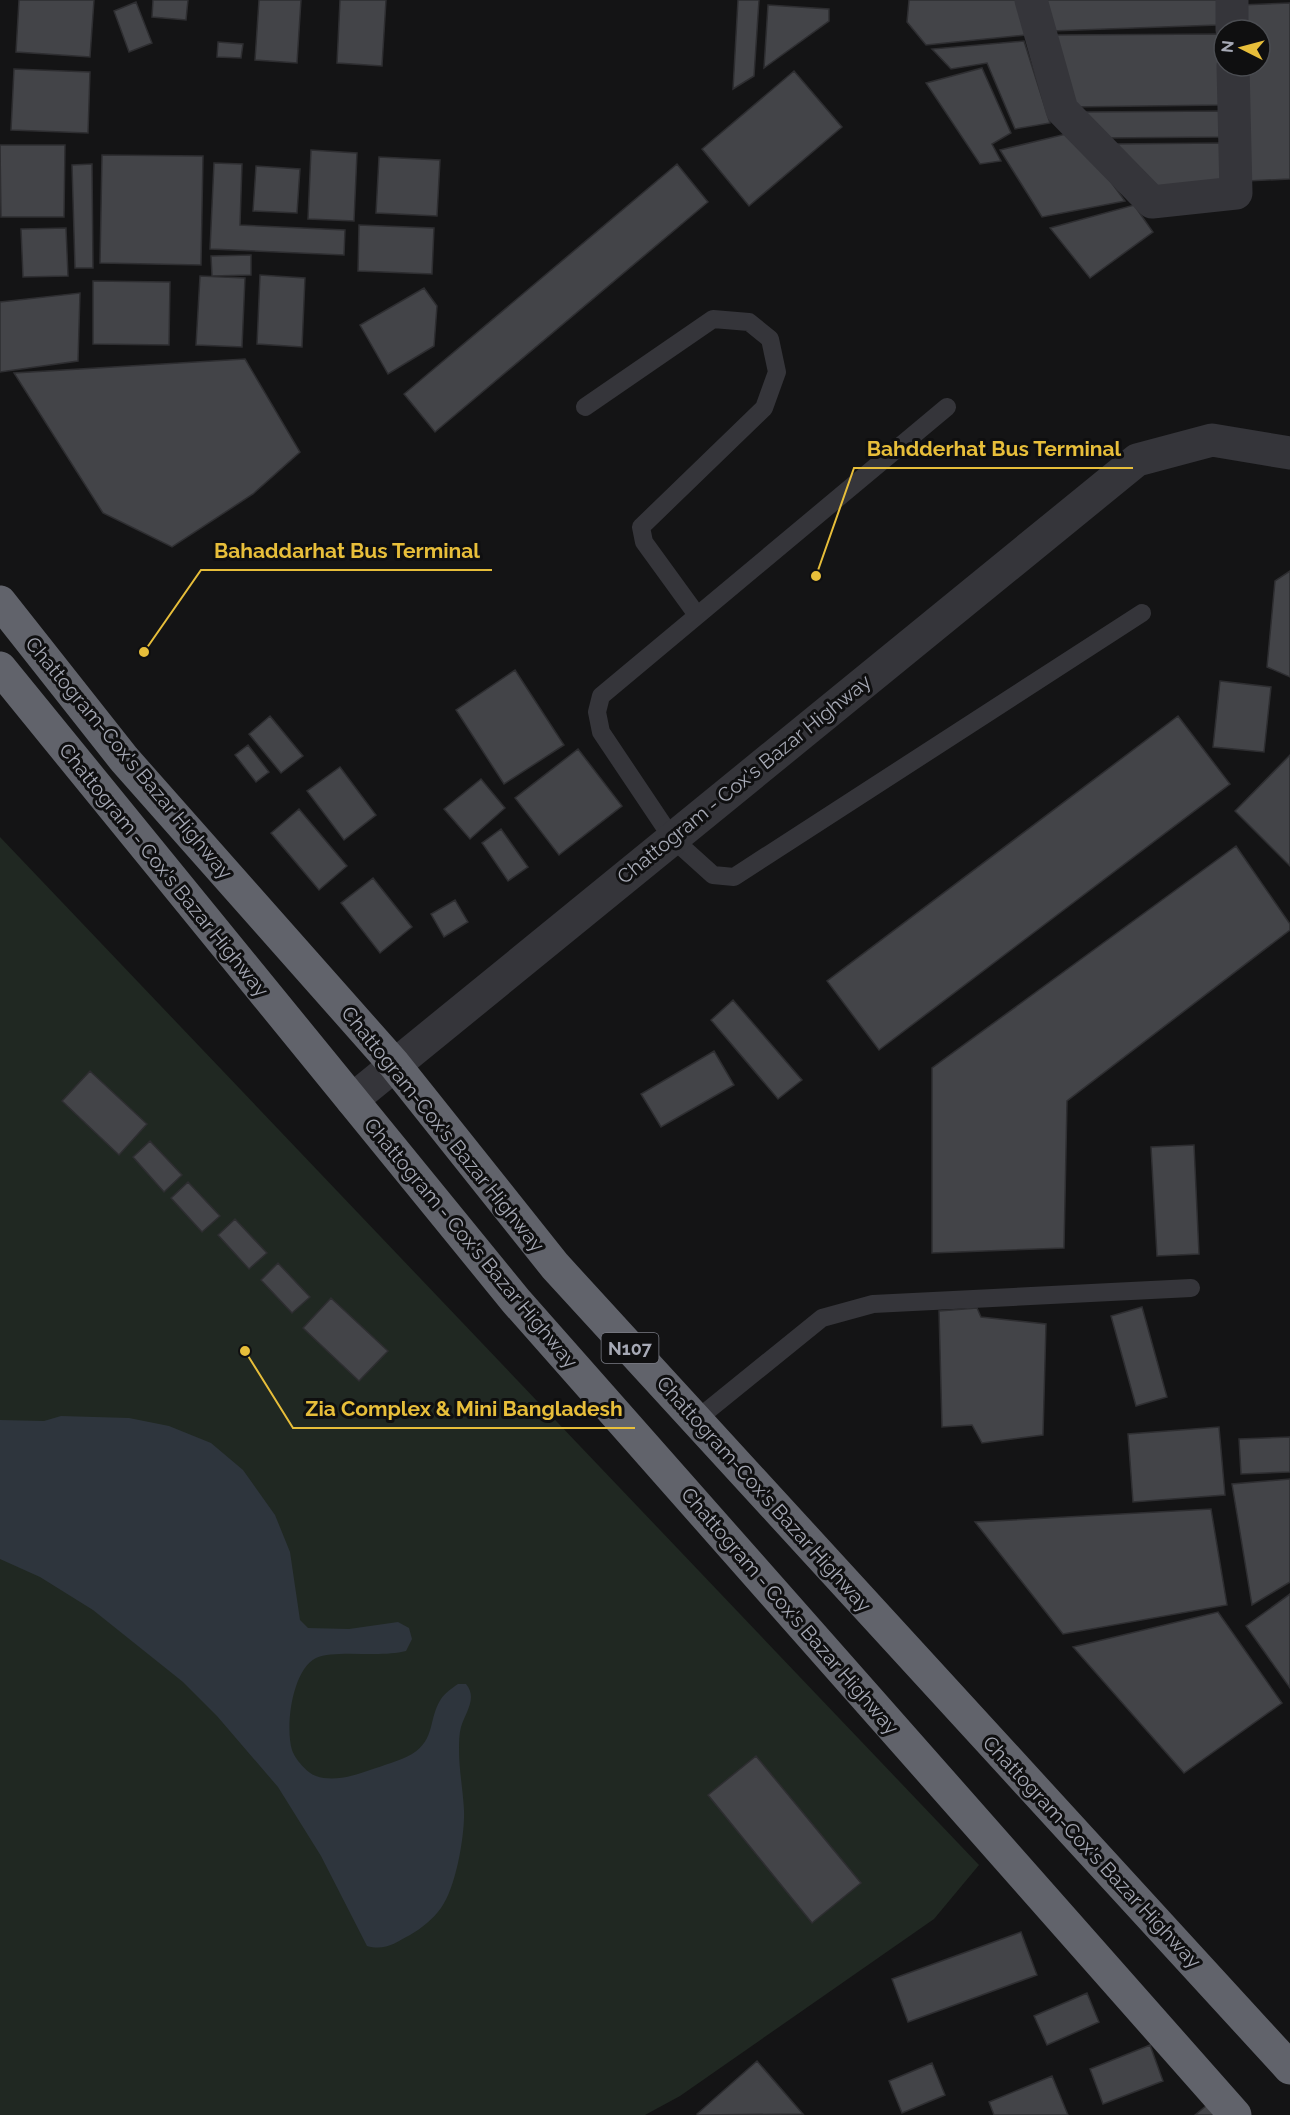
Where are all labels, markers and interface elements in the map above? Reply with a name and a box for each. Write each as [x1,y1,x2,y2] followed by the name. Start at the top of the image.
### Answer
[1212,18,1272,78] north arrow
[1217,39,1238,54] text: N
[854,429,1133,468] callout: Bahdderhat Bus Terminal
[867,436,1122,461] text: Bahdderhat Bus Terminal
[201,531,492,570] callout: Bahaddarhat Bus Terminal
[214,538,480,563] text: Bahaddarhat Bus Terminal
[20,632,238,884] street label: Chattogram-Cox's Bazar Highway
[612,669,876,889] street label: Chattogram - Cox's Bazar Highway
[54,738,274,1002] street label: Chattogram - Cox's Bazar Highway
[336,1001,550,1257] street label: Chattogram-Cox's Bazar Highway
[359,1113,583,1373] street label: Chattogram - Cox's Bazar Highway
[602,1333,658,1363] road number: N107
[652,1371,876,1617] street label: Chattogram-Cox's Bazar Highway
[293,1389,635,1428] callout: Zia Complex & Mini Bangladesh
[305,1396,623,1421] text: Zia Complex & Mini Bangladesh
[676,1483,904,1739] street label: Chattogram - Cox's Bazar Highway
[978,1731,1206,1973] street label: Chattogram-Cox's Bazar Highway

